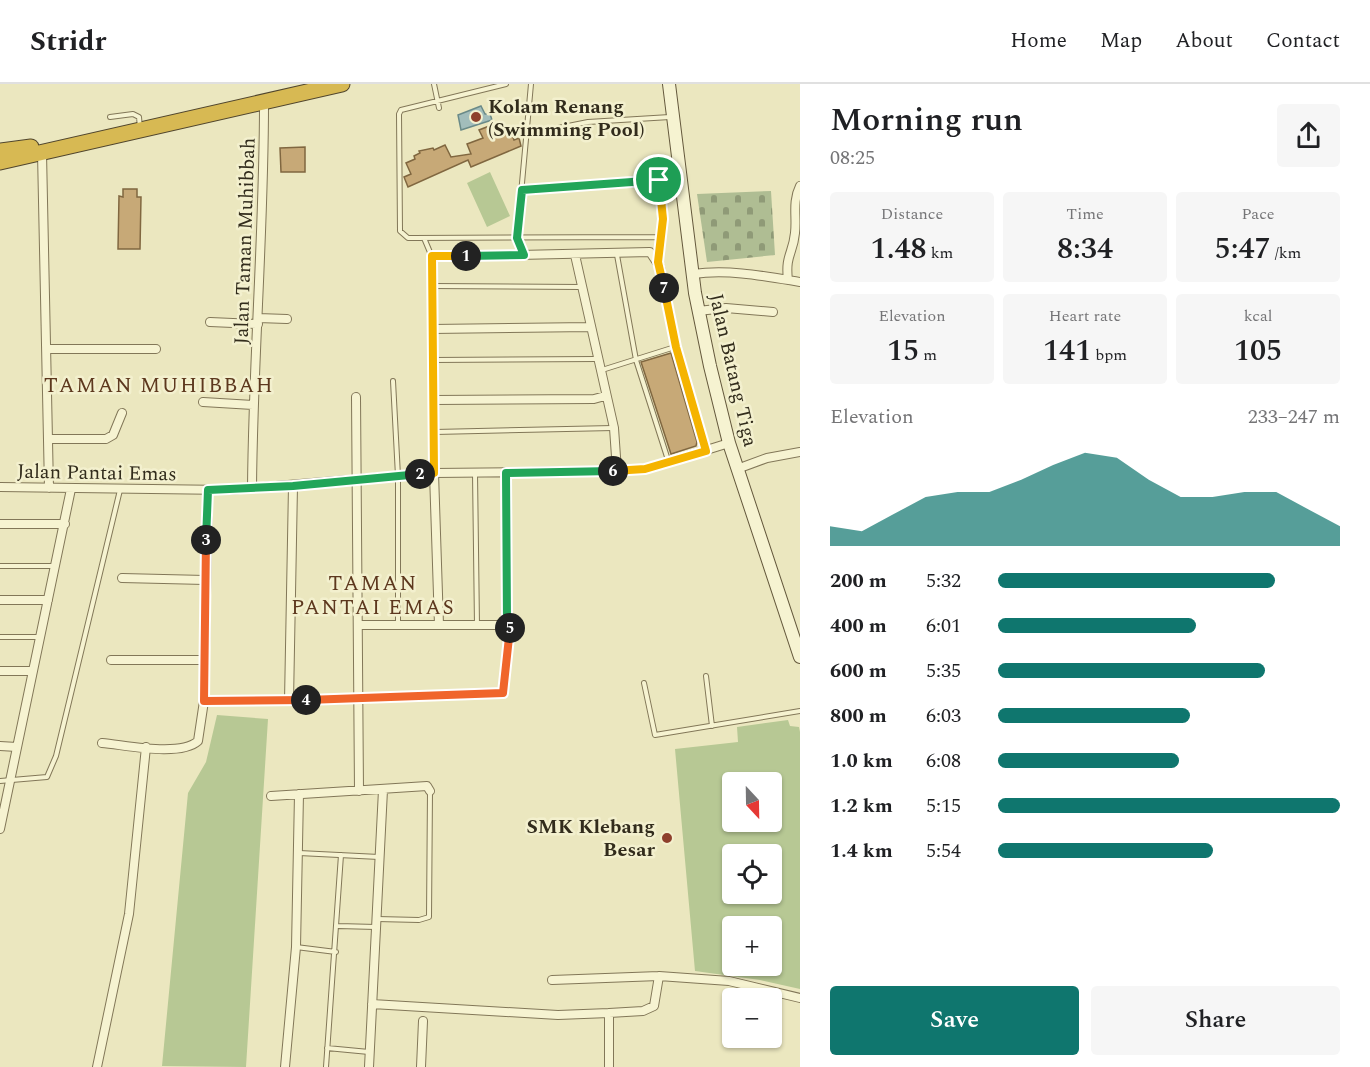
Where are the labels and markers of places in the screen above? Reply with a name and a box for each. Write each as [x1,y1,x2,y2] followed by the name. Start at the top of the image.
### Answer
[488,92,644,145] place label: Kolam Renang (Swimming Pool)
[469,110,483,124] marker: Kolam Renang (Swimming Pool)
[633,154,684,205] pin
[451,241,481,271] pin: 1
[649,273,679,303] pin: 7
[598,456,628,486] pin: 6
[405,459,435,489] pin: 2
[191,525,221,555] pin: 3
[495,613,525,643] pin: 5
[291,685,321,715] pin: 4
[526,812,655,865] place label: SMK Klebang Besar
[660,831,674,845] marker: SMK Klebang Besar

